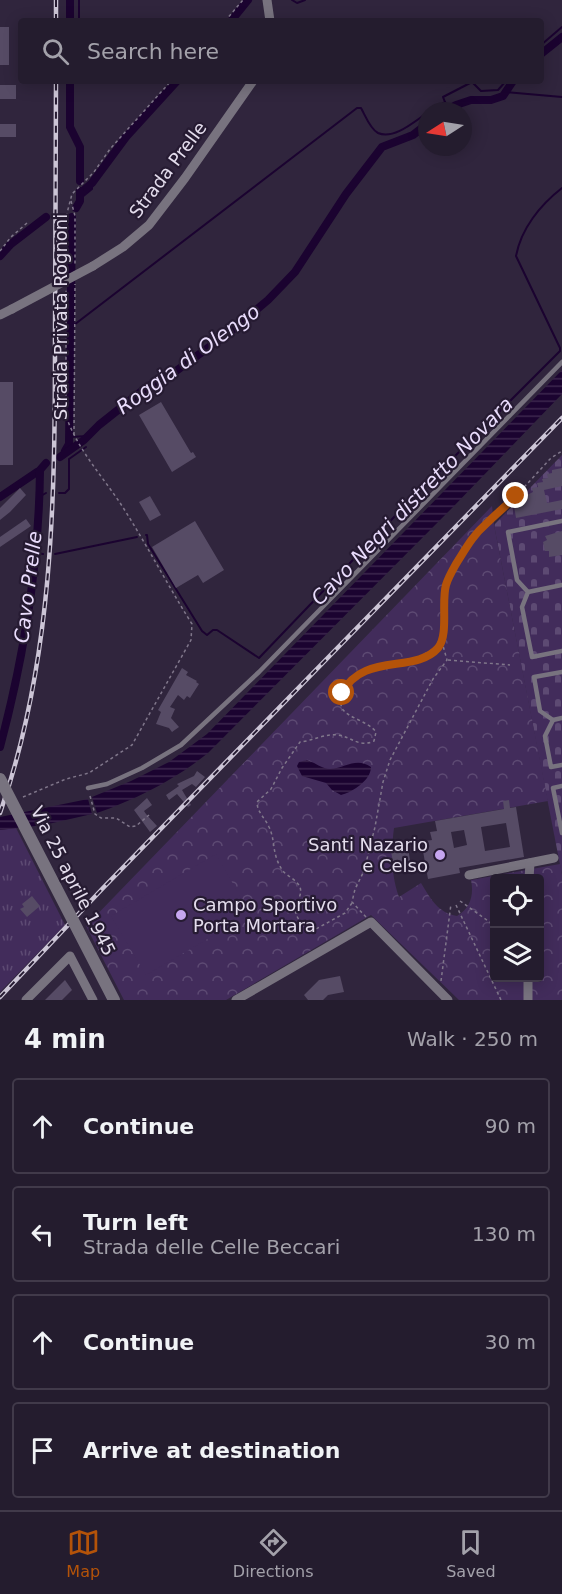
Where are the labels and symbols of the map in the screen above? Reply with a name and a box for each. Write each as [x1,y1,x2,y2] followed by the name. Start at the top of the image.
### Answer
[418,102,472,156] north arrow
[125,118,211,222] street label: Strada Prelle
[50,214,71,420] street label: Strada Privata Rognoni
[112,299,264,419] water label: Roggia di Olengo
[306,392,518,610] water label: Cavo Negri distretto Novara
[502,482,528,508] route end
[9,530,47,644] water label: Cavo Prelle
[328,679,354,705] route start
[27,803,120,959] street label: Via 25 aprile 1945
[308,834,428,876] place label: Santi Nazario e Celso
[433,848,447,862] marker: Santi Nazario e Celso
[193,894,337,936] place label: Campo Sportivo Porta Mortara
[174,908,188,922] marker: Campo Sportivo Porta Mortara

